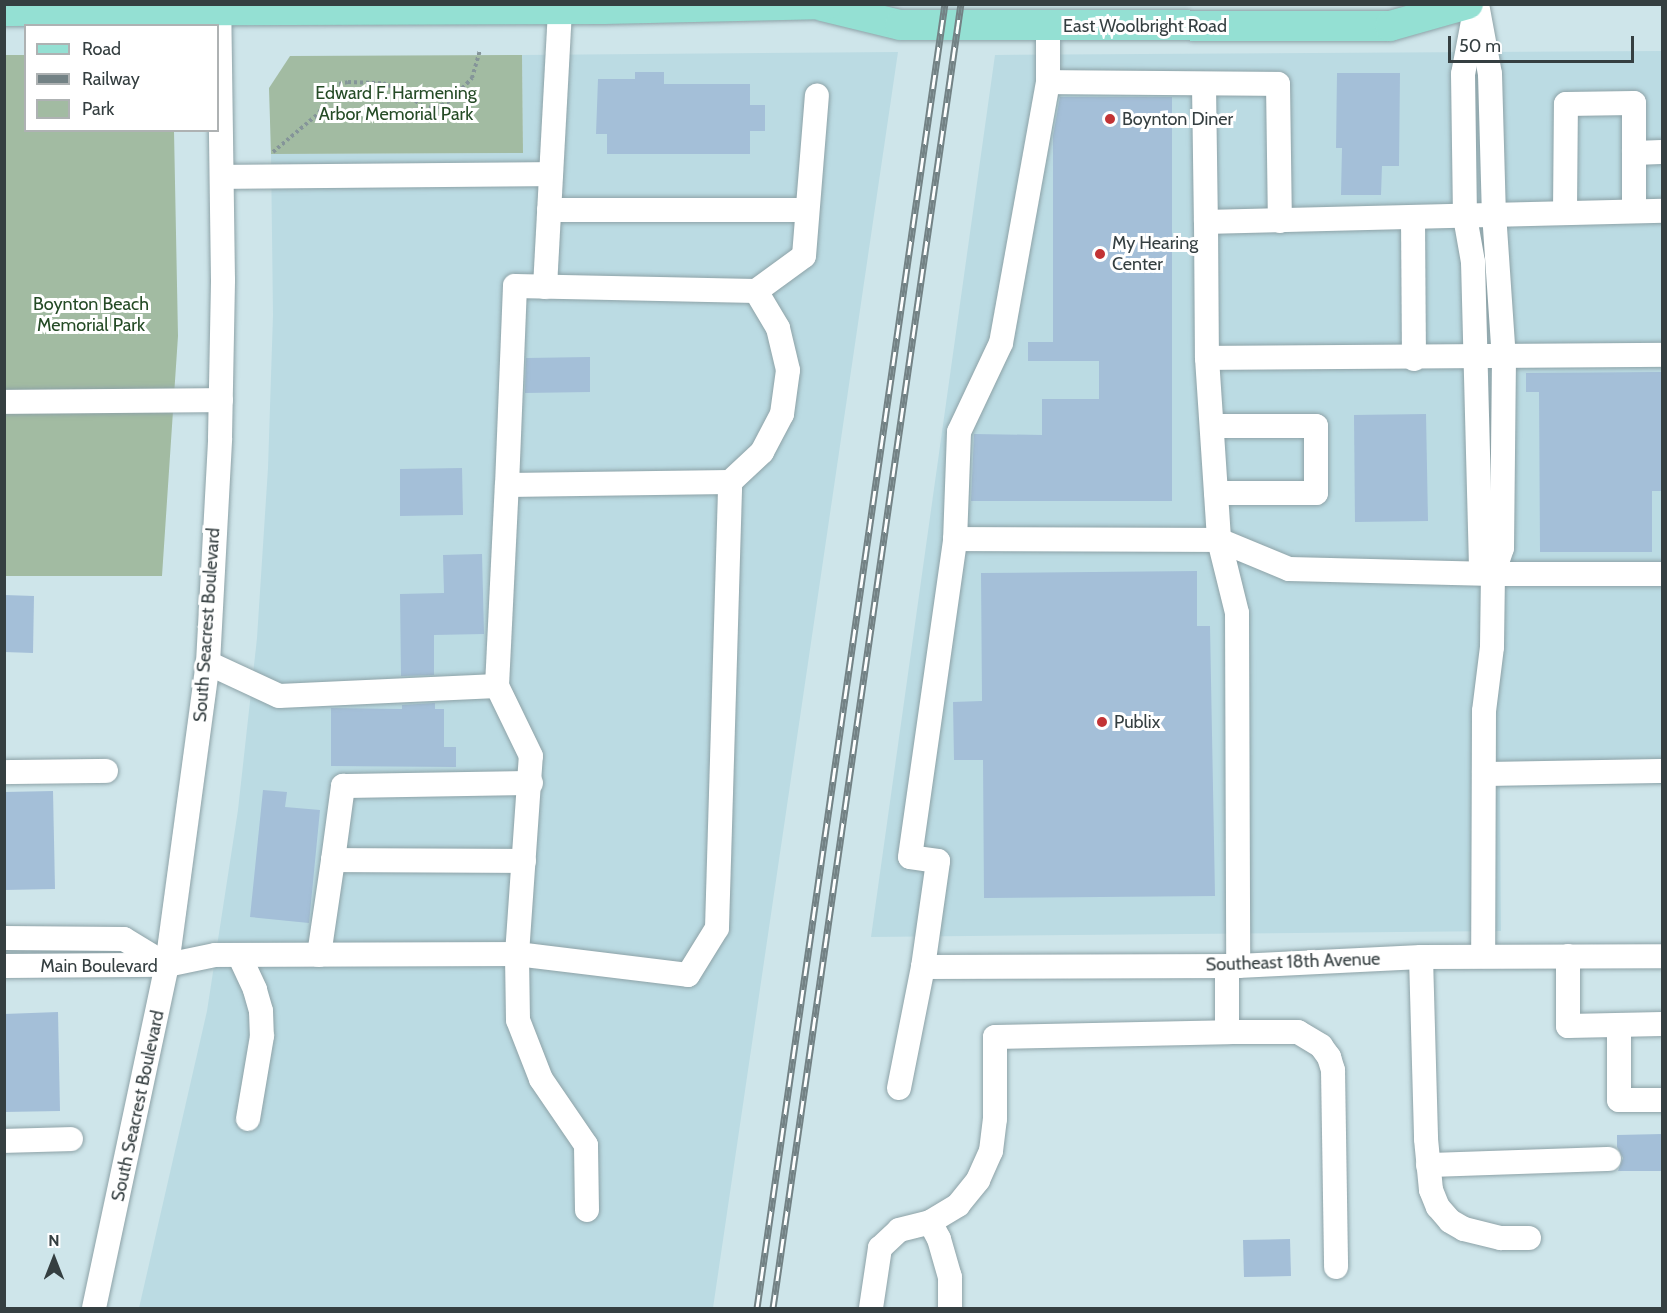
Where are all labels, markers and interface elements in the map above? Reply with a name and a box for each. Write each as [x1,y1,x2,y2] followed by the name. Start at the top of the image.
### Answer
[1063,15,1227,37] street label: East Woolbright Road
[24,24,219,132] legend
[1451,24,1637,62] scale bar
[1459,35,1501,57] text: 50 m
[82,38,121,60] text: Road
[82,68,140,90] text: Railway
[315,83,477,125] park label: Edward F. Harmening Arbor Memorial Park
[82,98,114,120] text: Park
[1122,108,1233,130] place label: Boynton Diner
[1103,112,1117,126] marker: Boynton Diner
[1112,233,1198,276] place label: My Hearing Center
[1093,247,1107,261] marker: My Hearing Center
[33,294,149,336] park label: Boynton Beach Memorial Park
[189,527,225,723] street label: South Seacrest Boulevard
[1114,711,1160,733] place label: Publix
[1095,715,1109,729] marker: Publix
[1205,948,1381,976] street label: Southeast 18th Avenue
[40,955,158,977] street label: Main Boulevard
[107,1009,169,1203] street label: South Seacrest Boulevard
[24,1229,84,1289] north arrow
[48,1231,60,1250] text: N

